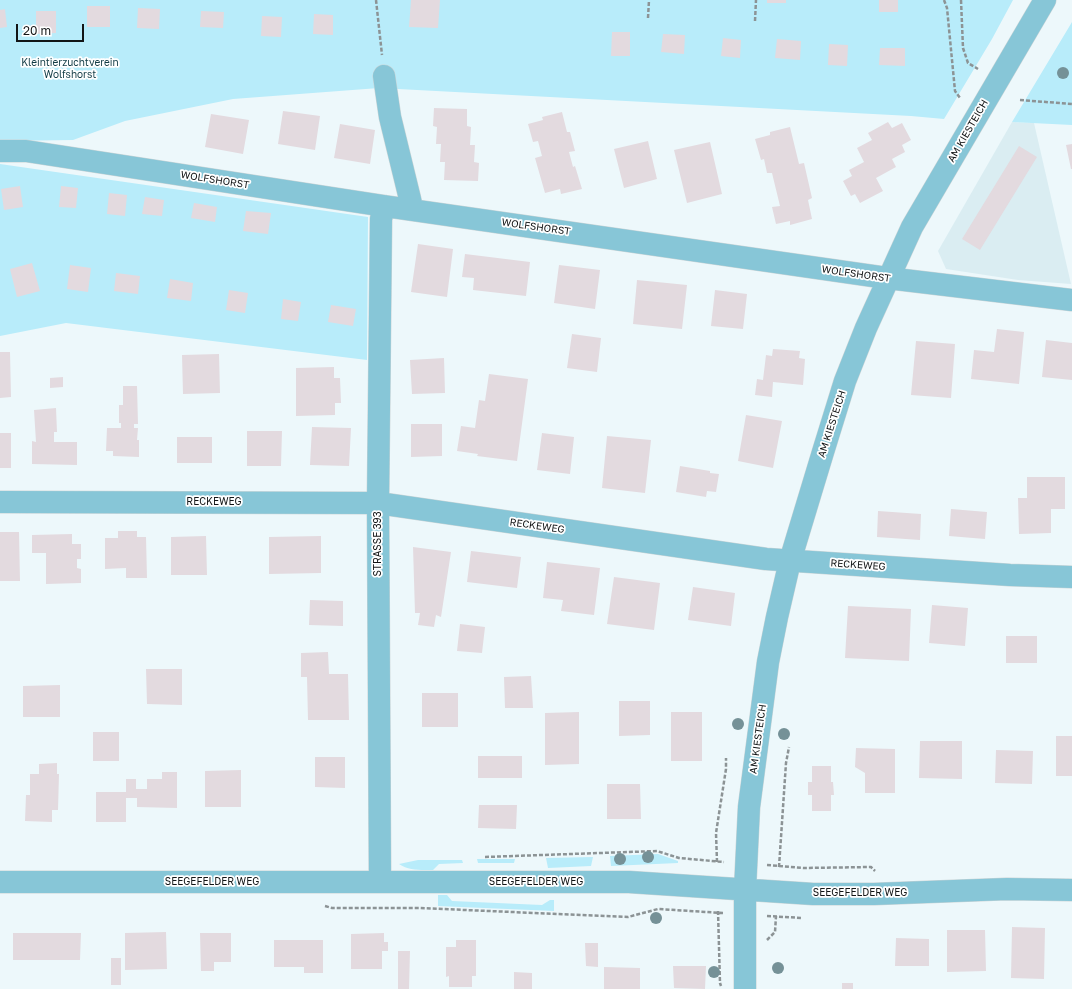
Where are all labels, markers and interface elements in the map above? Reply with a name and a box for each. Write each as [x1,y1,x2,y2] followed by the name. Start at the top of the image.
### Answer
[18,16,86,42] scale bar
[23,23,51,38] text: 20 m
[21,57,119,80] park label: Kleintierzuchtverein Wolfshorst
[945,98,991,164] street label: AM KIESTEICH
[180,169,250,191] street label: WOLFSHORST
[501,216,571,238] street label: WOLFSHORST
[821,263,891,285] street label: WOLFSHORST
[815,389,849,459] street label: AM KIESTEICH
[186,496,242,508] street label: RECKEWEG
[372,511,384,577] street label: STRASSE 393
[509,516,565,536] street label: RECKEWEG
[830,557,886,573] street label: RECKEWEG
[747,703,769,775] street label: AM KIESTEICH
[165,876,259,888] street label: SEEGEFELDER WEG
[489,876,583,888] street label: SEEGEFELDER WEG
[813,887,907,899] street label: SEEGEFELDER WEG

